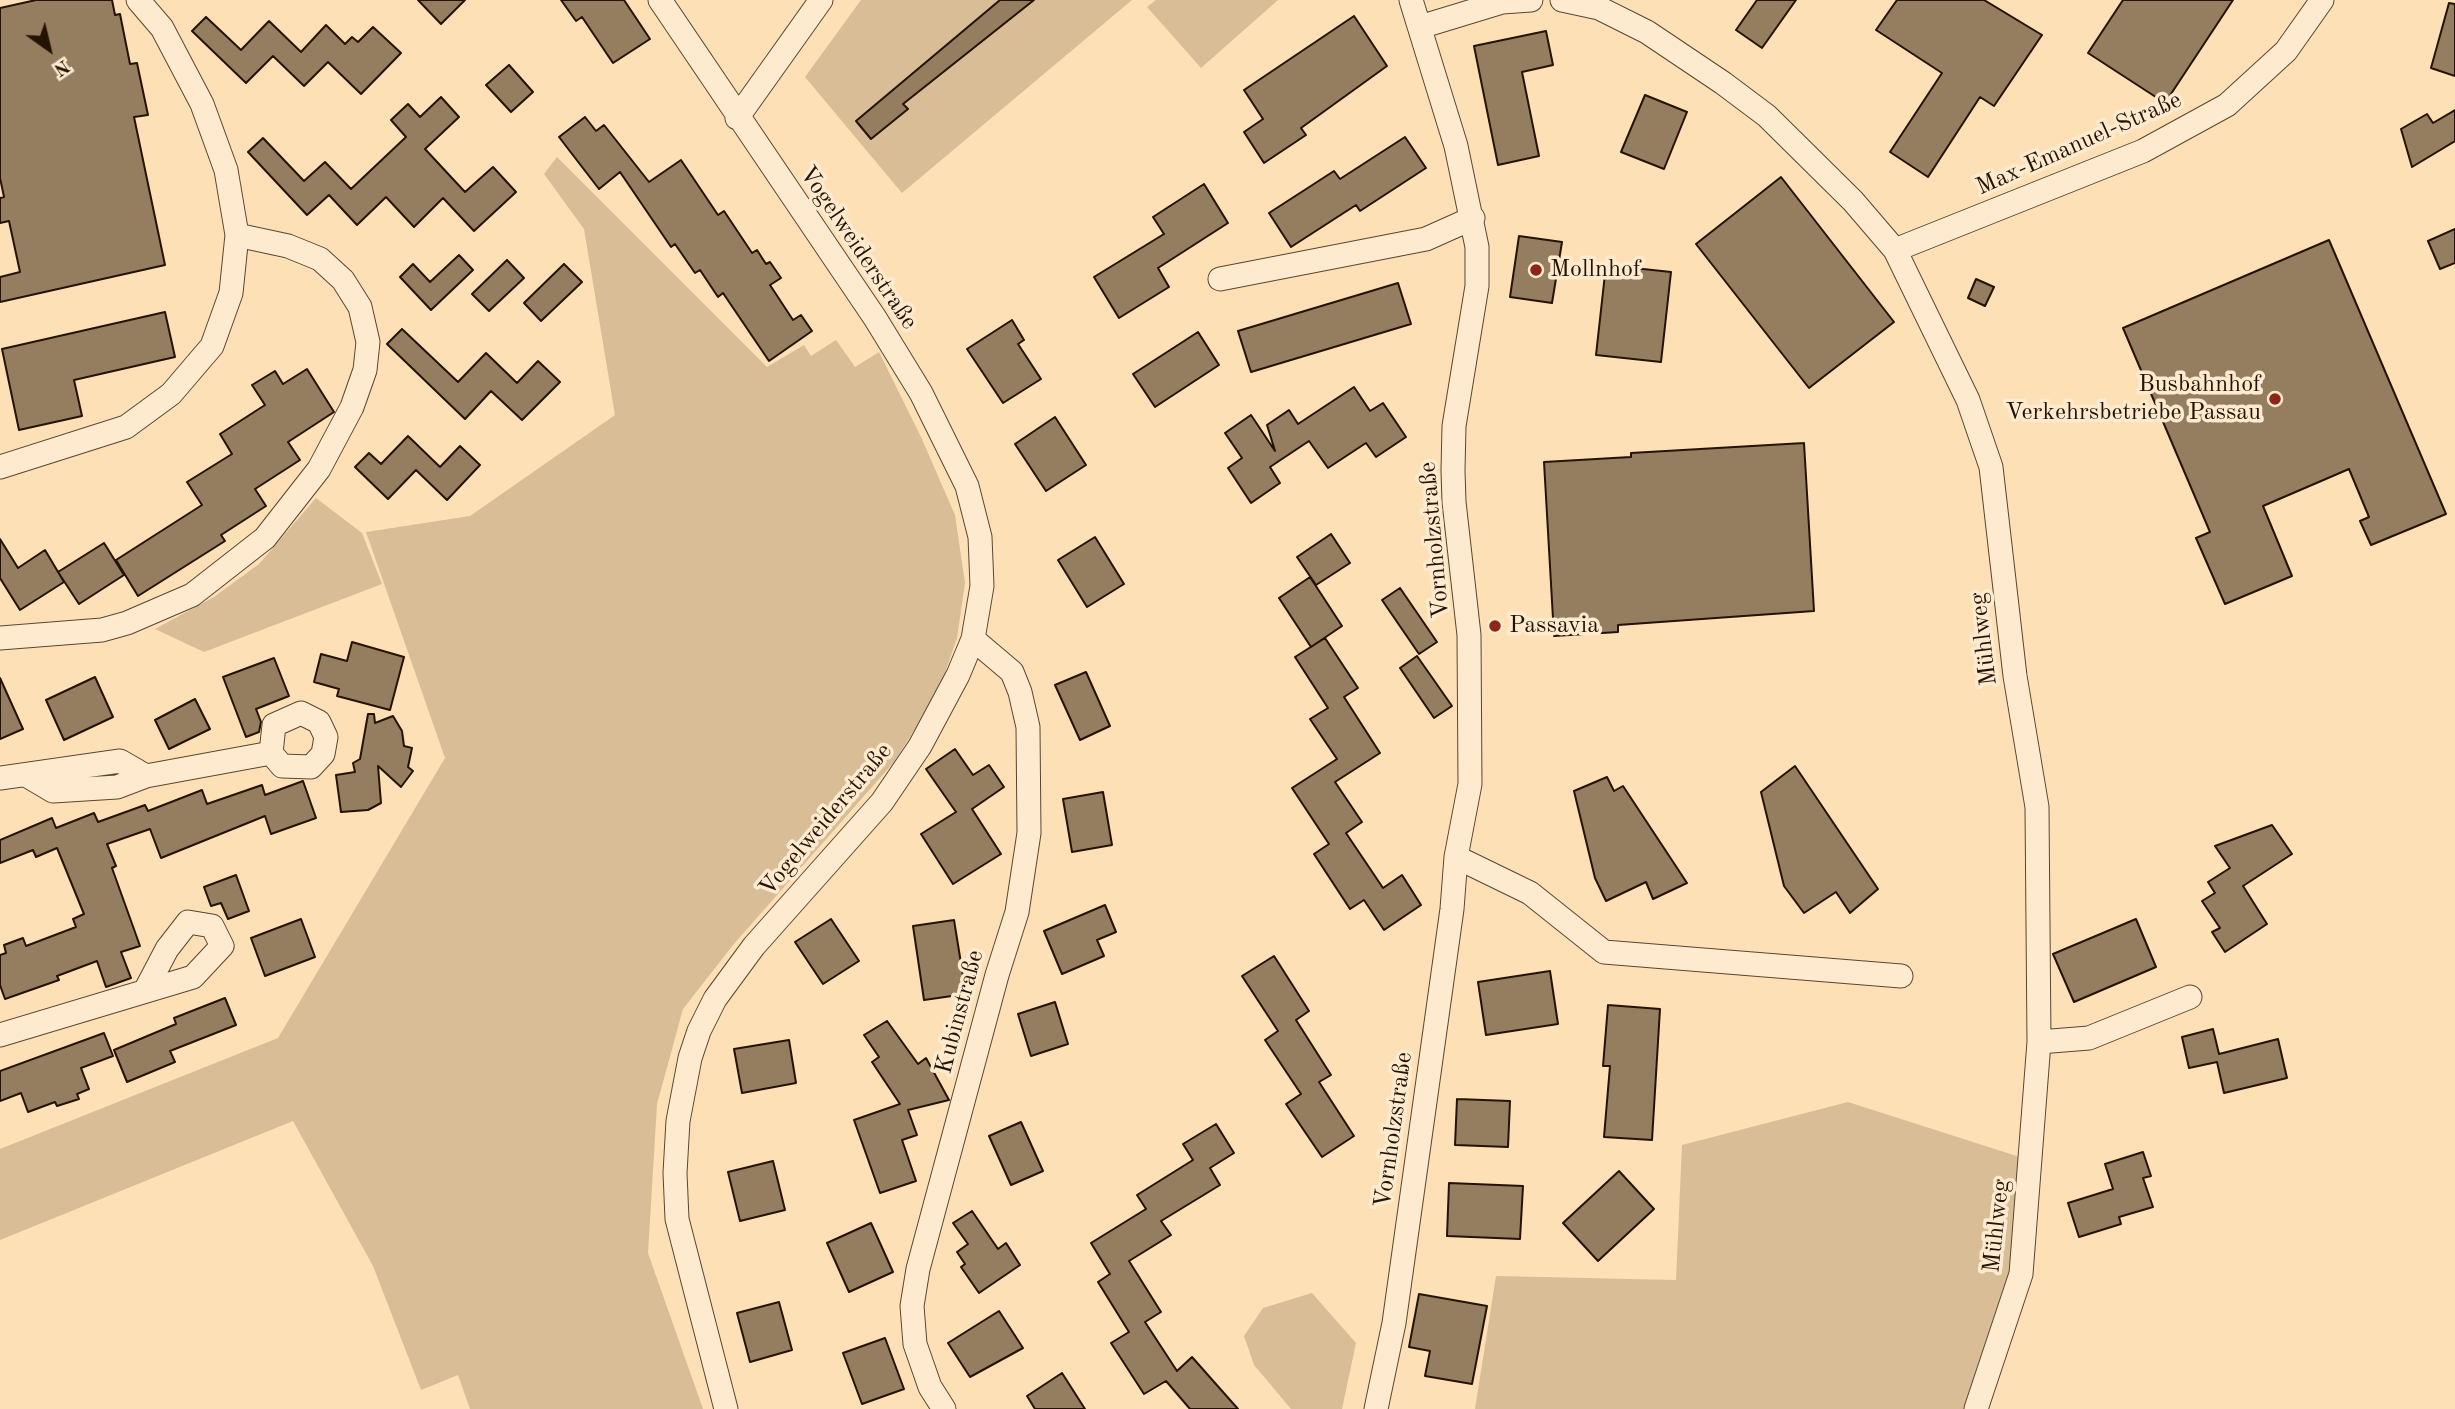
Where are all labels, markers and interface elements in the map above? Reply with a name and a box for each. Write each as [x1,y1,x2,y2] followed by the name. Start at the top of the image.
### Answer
[14,14,84,84] north arrow
[50,55,72,79] text: N
[1972,86,2186,202] street label: Max-Emanuel-Straße
[793,161,923,335] street label: Vogelweiderstraße
[1550,256,1641,284] place label: Mollnhof
[1528,262,1544,278] marker: Mollnhof
[2005,371,2261,427] place label: Busbahnhof Verkehrsbetriebe Passau
[2267,391,2283,407] marker: Busbahnhof Verkehrsbetriebe Passau
[1414,460,1456,620] street label: Vornholzstraße
[1964,591,2004,687] street label: Mühlweg
[1509,612,1599,640] place label: Passavia
[1487,618,1503,634] marker: Passavia
[754,738,898,902] street label: Vogelweiderstraße
[930,947,990,1077] street label: Kubinstraße
[1369,1050,1419,1210] street label: Vornholzstraße
[1978,1178,2016,1274] street label: Mühlweg

